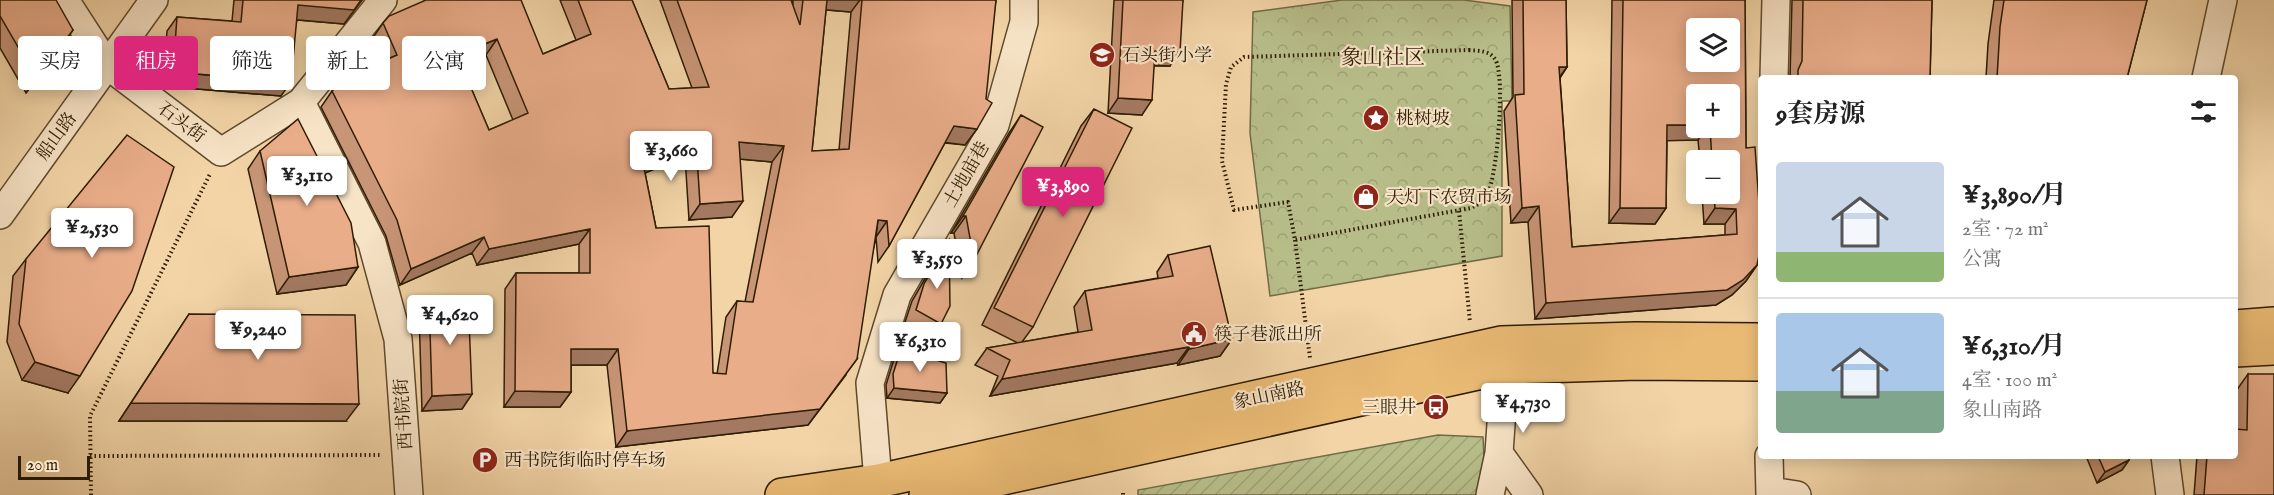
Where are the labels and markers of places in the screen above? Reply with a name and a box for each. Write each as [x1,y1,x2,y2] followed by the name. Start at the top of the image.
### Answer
[1087,40,1117,70] school or university icon: 石头街小学
[1122,45,1212,68] place label: 石头街小学
[1361,103,1391,133] place icon: 桃树坡
[1396,108,1450,131] place label: 桃树坡
[622,131,720,182] pin: ¥3,660
[258,156,356,207] pin: ¥3,110
[1014,167,1112,218] pin: ¥3,890
[1351,182,1381,212] shop icon: 天灯下农贸市场
[1386,187,1512,210] place label: 天灯下农贸市场
[43,208,141,259] pin: ¥2,530
[888,239,986,290] pin: ¥3,550
[401,295,499,346] pin: ¥4,620
[209,310,307,361] pin: ¥9,240
[1179,319,1209,349] public building icon: 筷子巷派出所
[871,322,969,373] pin: ¥6,310
[1214,324,1322,347] place label: 筷子巷派出所
[1474,383,1572,434] pin: ¥4,730
[1421,392,1451,422] bus stop icon: 三眼井
[1362,397,1416,420] place label: 三眼井
[470,445,500,475] parking icon: 西书院街临时停车场
[504,450,666,473] place label: 西书院街临时停车场

